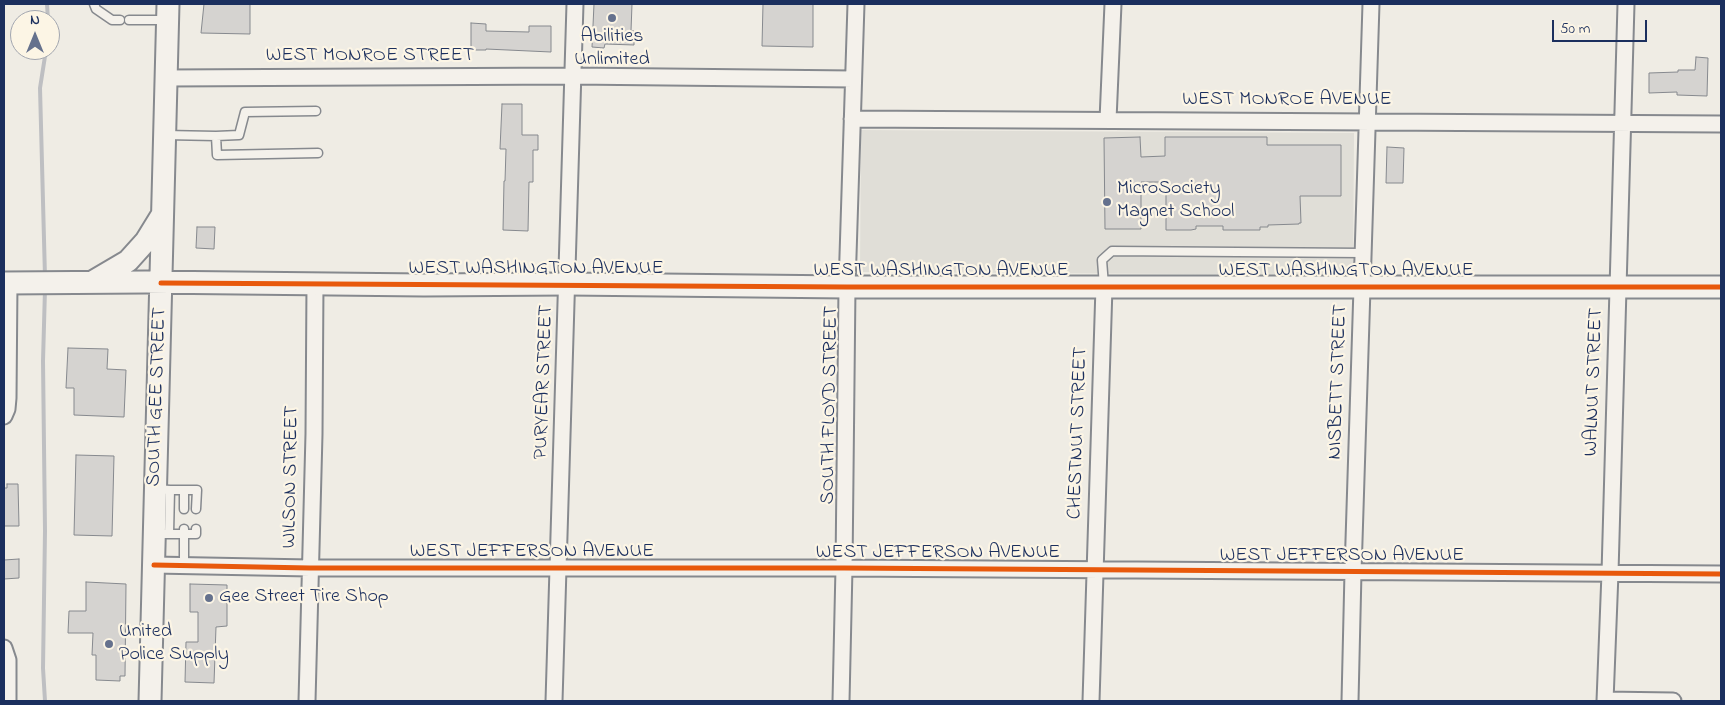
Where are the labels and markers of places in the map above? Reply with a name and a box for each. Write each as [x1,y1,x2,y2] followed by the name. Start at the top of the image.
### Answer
[606,12,618,24] marker: Abilities Unlimited
[574,26,650,73] place label: Abilities Unlimited
[1117,178,1234,225] place label: MicroSociety Magnet School
[1101,196,1113,208] marker: MicroSociety Magnet School
[219,586,389,610] place label: Gee Street Tire Shop
[203,592,215,604] marker: Gee Street Tire Shop
[119,621,229,668] place label: United Police Supply
[103,638,115,650] marker: United Police Supply

